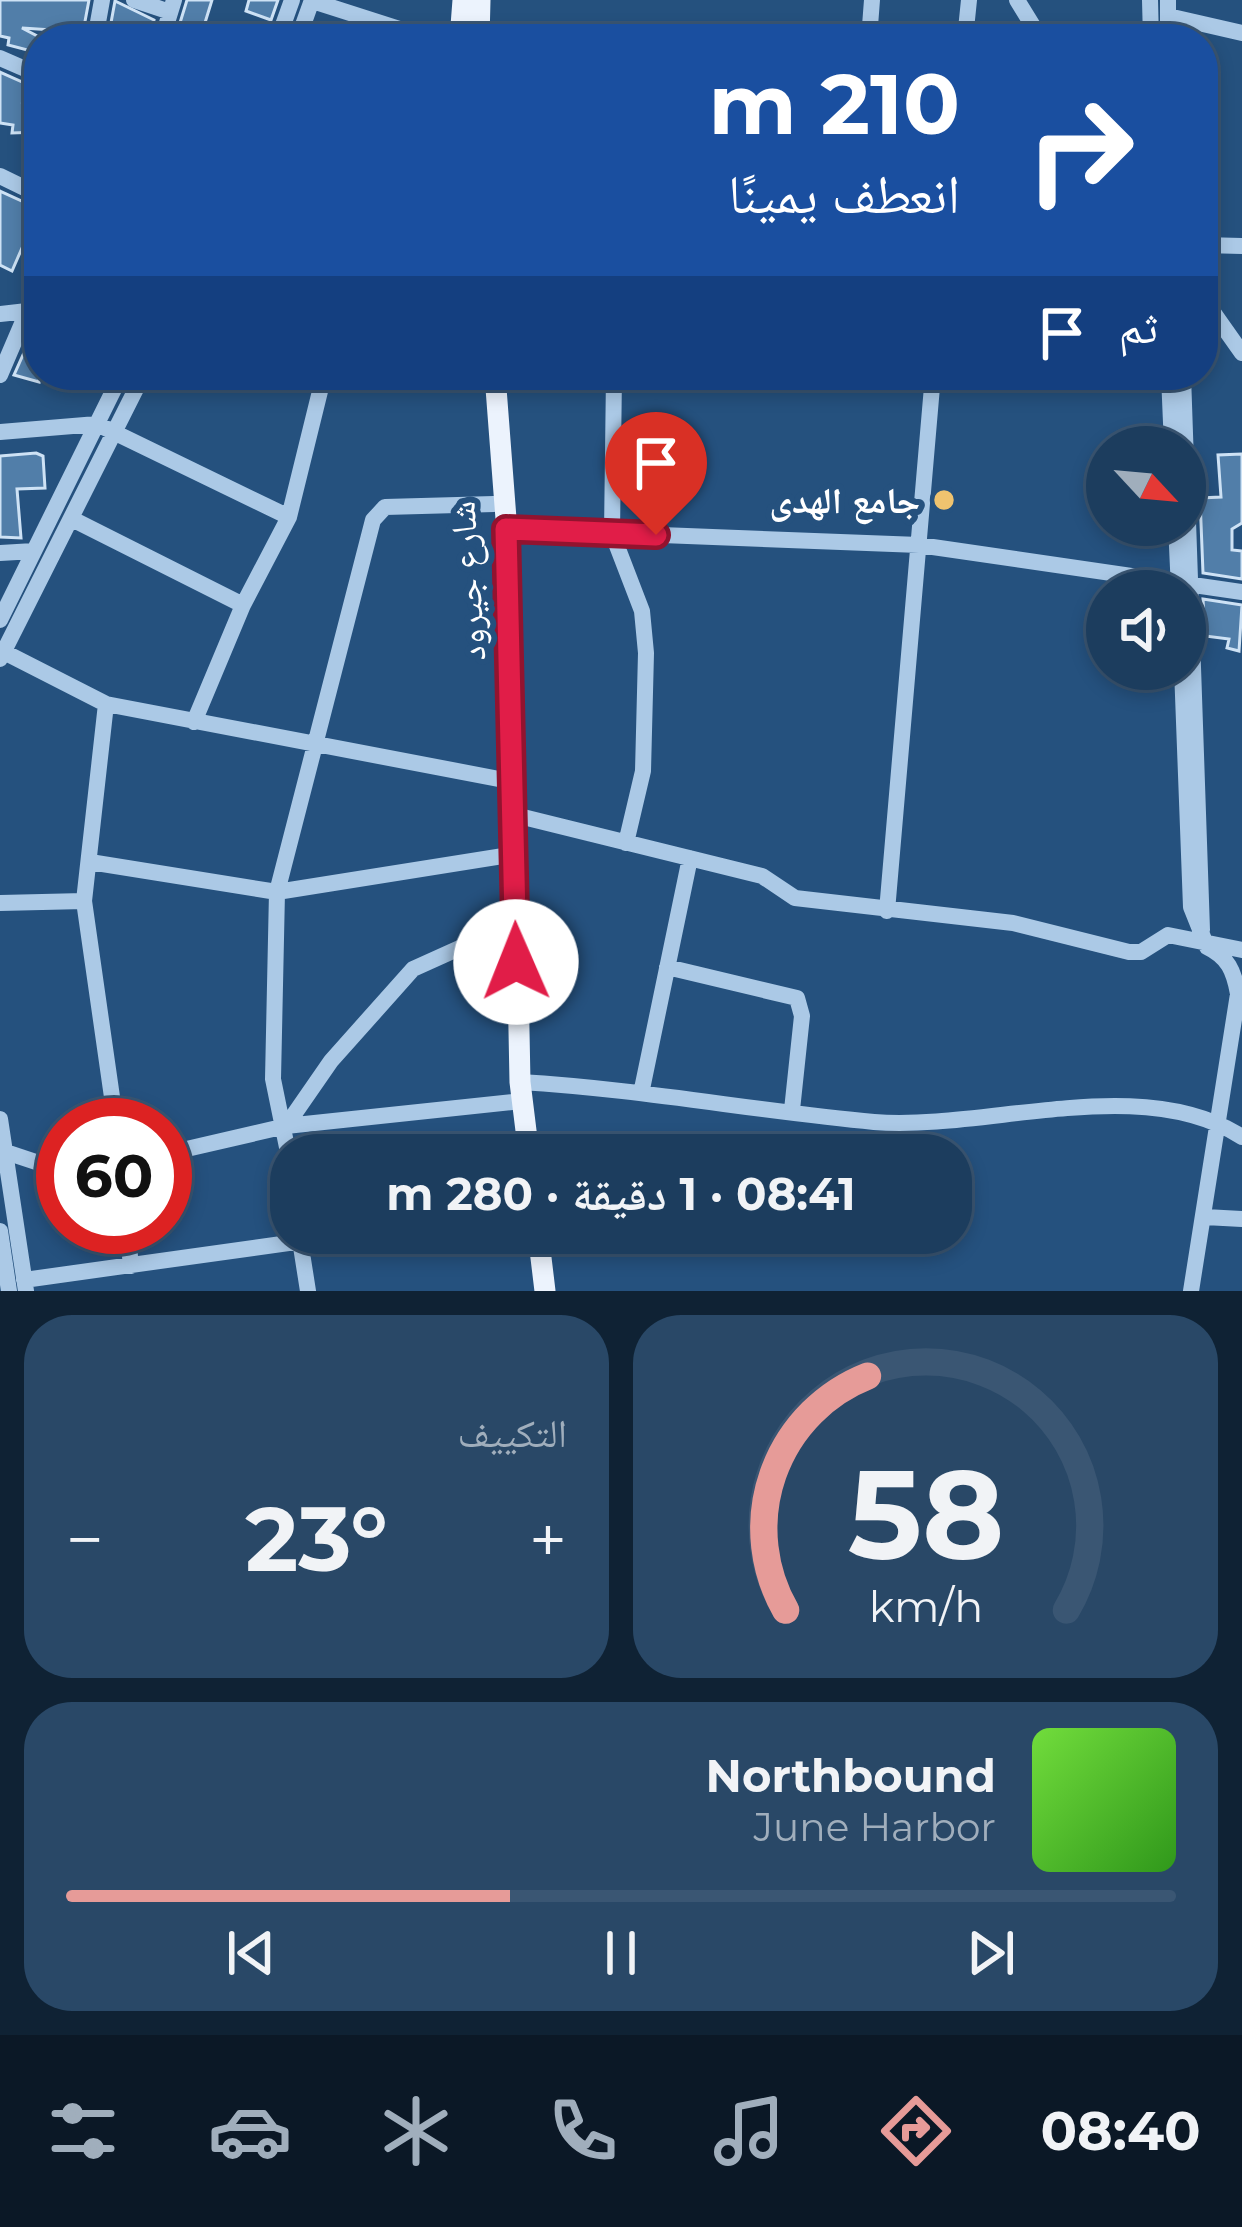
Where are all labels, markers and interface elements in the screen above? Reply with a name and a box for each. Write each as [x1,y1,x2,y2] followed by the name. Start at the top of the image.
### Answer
[709,53,960,155] text: 210 m
[1002,72,1158,228] icon: right
[728,161,960,227] text: انعطف يمينًا
[1119,299,1158,354] text: ثم
[1029,300,1095,366] icon: arrive
[605,412,707,535] pin
[1086,426,1206,546] north arrow
[1086,426,1206,690] map controls
[623,430,689,496] icon: arrive
[769,478,920,525] place label: جامع الهدى
[931,487,957,513] marker: جامع الهدى
[439,500,496,662] street label: شارع جيرود
[1086,570,1206,690] button: sound
[453,899,579,1025] position arrow
[36,1098,192,1254] speed limit sign: 60
[386,1166,856,1221] text: 08:41 · 1 دقيقة · 280 m
[458,1409,567,1457] text: التكييف
[847,1438,1004,1590] text: 58
[245,1484,388,1594] text: 23°
[66,1499,104,1580] text: −
[529,1499,567,1580] text: +
[868,1579,983,1632] text: km/h
[706,1748,996,1803] text: Northbound
[754,1803,996,1851] text: June Harbor
[218,1920,284,1986] icon: previous
[588,1920,654,1986] icon: pause
[958,1920,1024,1986] icon: next
[41,2089,125,2173] icon: filters
[208,2089,292,2173] icon: car
[374,2089,458,2173] icon: climate
[541,2089,625,2173] icon: phone
[707,2089,791,2173] icon: music
[874,2089,958,2173] icon: directions
[1040,2098,1201,2164] text: 08:40

